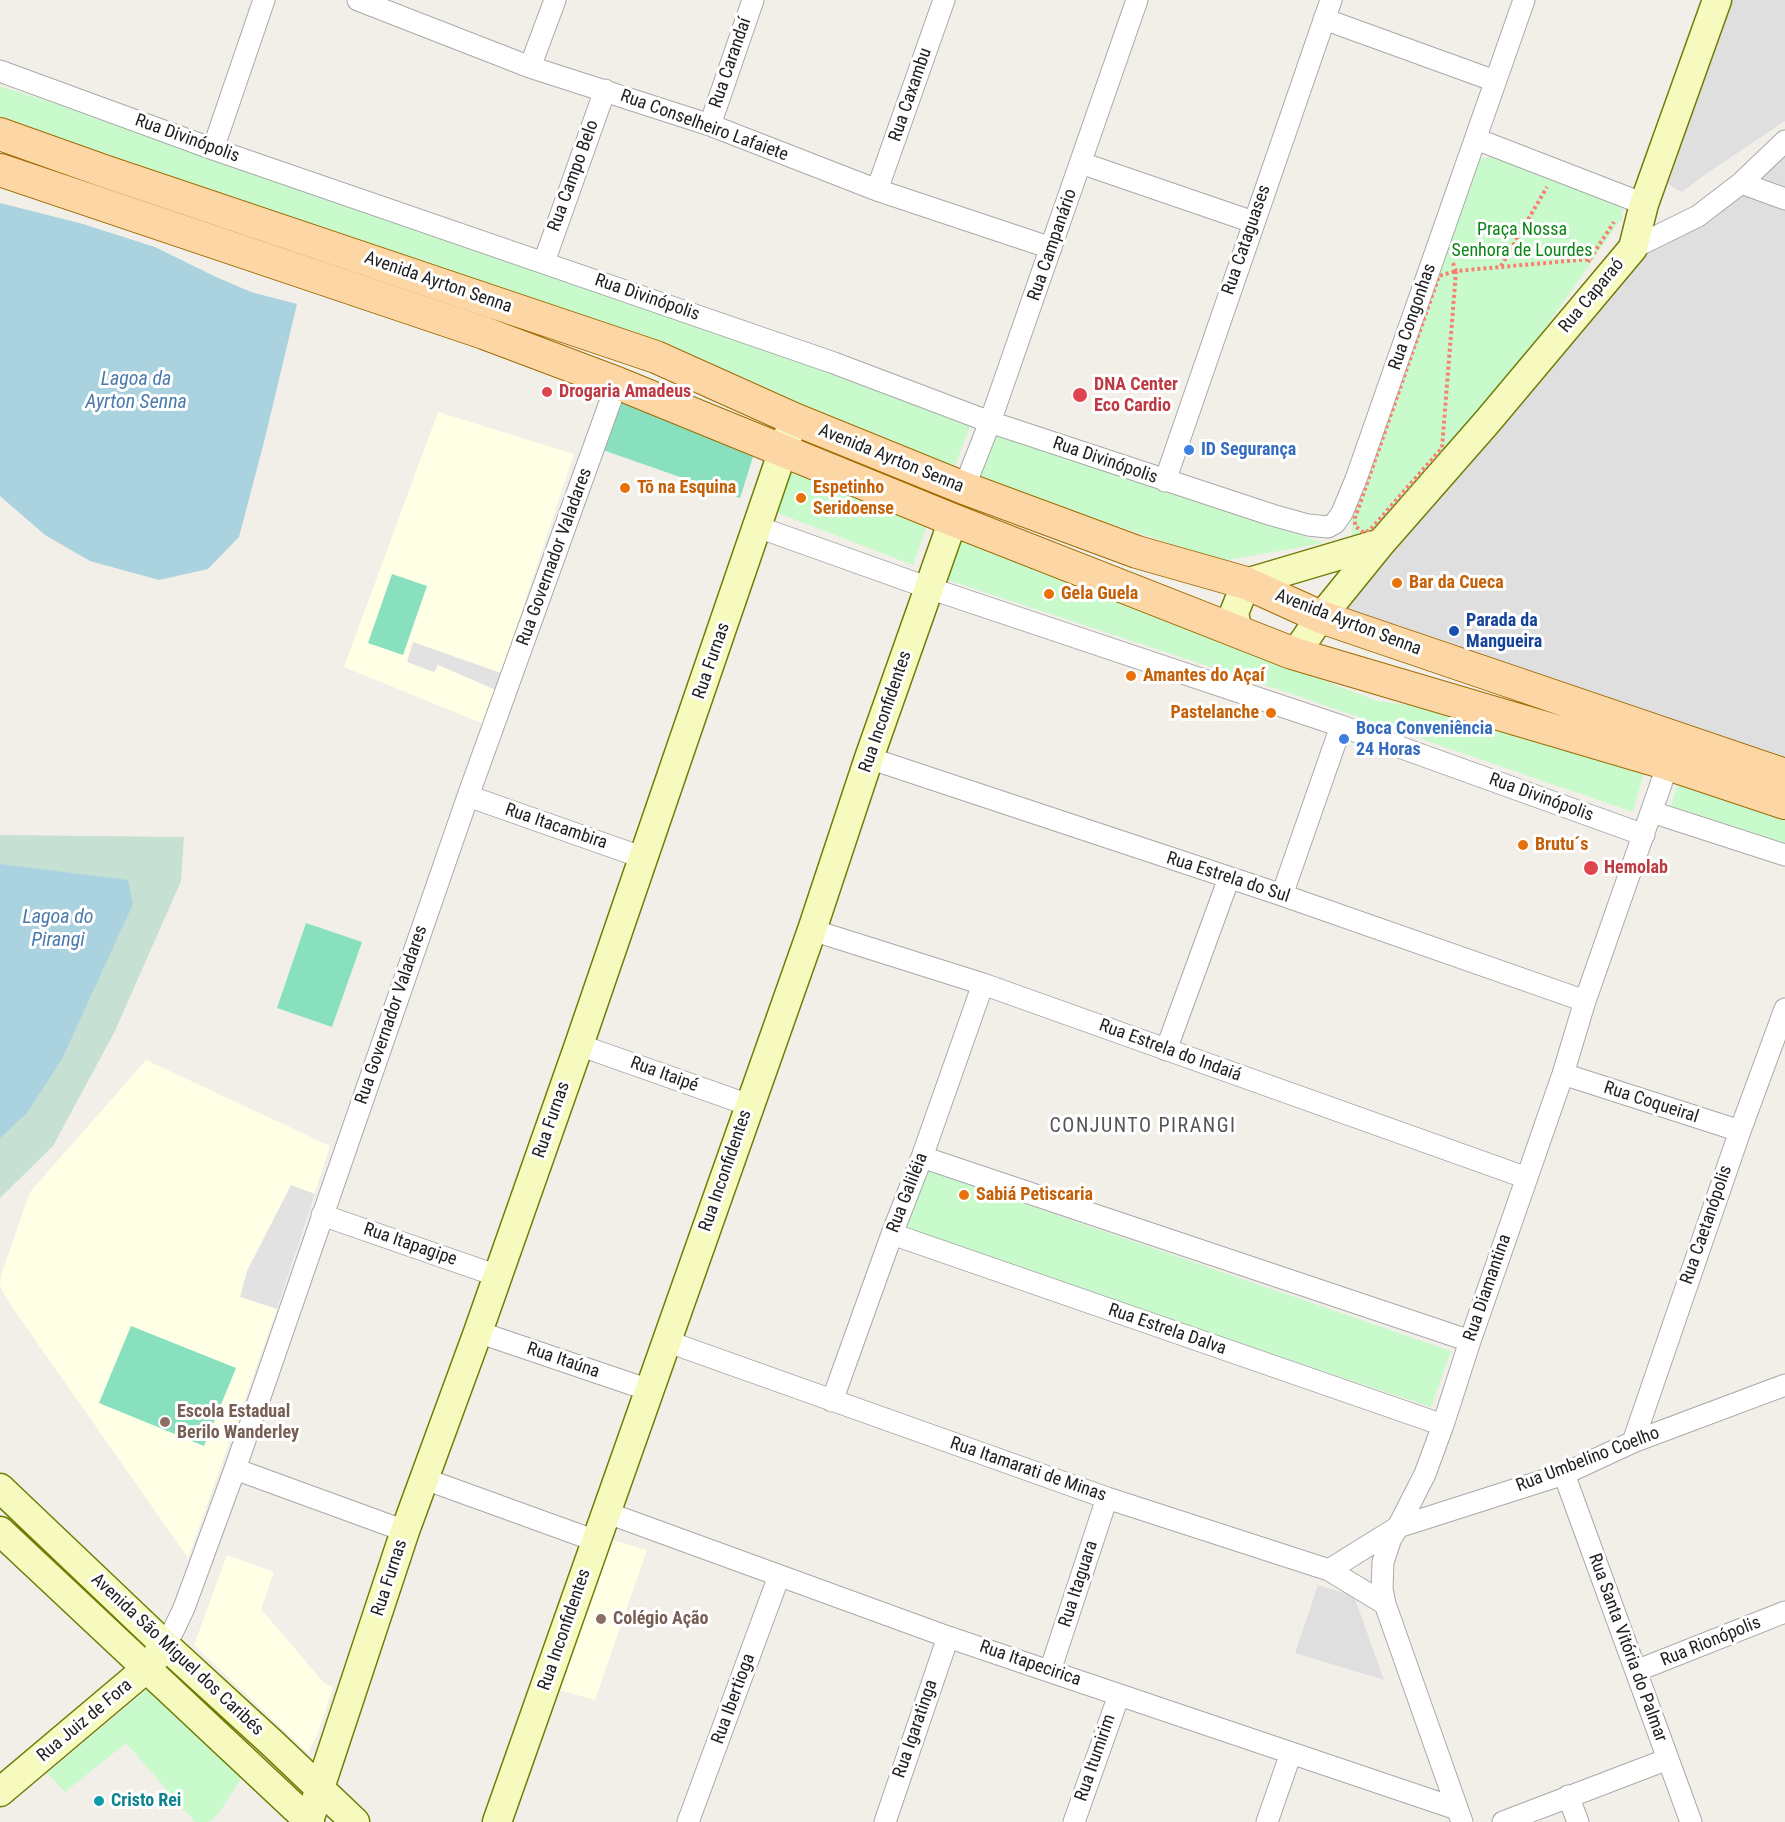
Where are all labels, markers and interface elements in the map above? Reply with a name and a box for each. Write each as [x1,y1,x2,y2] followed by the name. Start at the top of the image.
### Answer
[705,15,757,111] street label: Rua Carandaí
[885,45,937,145] street label: Rua Caxambu
[617,86,791,166] street label: Rua Conselheiro Lafaiete
[132,110,242,168] street label: Rua Divinópolis
[544,117,604,235] street label: Rua Campo Belo
[1218,182,1276,298] street label: Rua Cataguases
[1024,186,1082,304] street label: Rua Campanário
[1452,219,1592,262] park label: Praça Nossa Senhora de Lourdes
[361,248,515,318] street label: Avenida Ayrton Senna
[1555,255,1629,337] street label: Rua Caparaó
[1385,261,1441,373] street label: Rua Congonhas
[592,270,702,326] street label: Rua Divinópolis
[85,368,187,415] water label: Lagoa da Ayrton Senna
[1094,374,1178,416] place label: DNA Center Eco Cardio
[559,381,691,403] place label: Drogaria Amadeus
[540,385,554,399] marker: Drogaria Amadeus
[1071,386,1089,404] marker: DNA Center Eco Cardio
[815,420,967,498] street label: Avenida Ayrton Senna
[1050,433,1160,489] street label: Rua Divinópolis
[1201,439,1296,461] place label: ID Segurança
[1182,443,1196,457] marker: ID Segurança
[513,465,597,649] street label: Rua Governador Valadares
[637,477,736,499] place label: Tō na Esquina
[813,477,894,520] place label: Espetinho Seridoense
[618,481,632,495] marker: Tō na Esquina
[794,491,808,505] marker: Espetinho Seridoense
[1409,572,1504,594] place label: Bar da Cueca
[1390,576,1404,590] marker: Bar da Cueca
[1061,583,1138,605] place label: Gela Guela
[1272,585,1424,661] street label: Avenida Ayrton Senna
[1042,587,1056,601] marker: Gela Guela
[1466,610,1542,652] place label: Parada da Mangueira
[689,620,735,702] street label: Rua Furnas
[1447,624,1461,638] marker: Parada da Mangueira
[855,648,917,776] street label: Rua Inconfidentes
[1143,665,1265,687] place label: Amantes do Açaí
[1124,669,1138,683] marker: Amantes do Açaí
[1170,702,1259,724] place label: Pastelanche
[1264,706,1278,720] marker: Pastelanche
[1356,718,1493,760] place label: Boca Conveniência 24 Horas
[1337,732,1351,746] marker: Boca Conveniência 24 Horas
[1486,769,1596,827] street label: Rua Divinópolis
[502,799,610,855] street label: Rua Itacambira
[1535,834,1588,856] place label: Brutu´s
[1516,838,1530,852] marker: Brutu´s
[1164,848,1292,908] street label: Rua Estrela do Sul
[1604,857,1668,879] place label: Hemolab
[1582,859,1600,877] marker: Hemolab
[22,906,94,953] water label: Lagoa do Pirangi
[351,923,433,1107] street label: Rua Governador Valadares
[1096,1015,1244,1087] street label: Rua Estrela do Indaiá
[627,1053,701,1097] street label: Rua Itaipé
[1601,1078,1701,1128] street label: Rua Coqueiral
[529,1079,575,1161] street label: Rua Furnas
[695,1107,757,1235] street label: Rua Inconfidentes
[1050,1115,1236,1139] district label: CONJUNTO PIRANGI
[883,1150,933,1236] street label: Rua Galiléia
[1677,1163,1737,1287] street label: Rua Caetanópolis
[976,1184,1093,1206] place label: Sabiá Petiscaria
[957,1188,971,1202] marker: Sabiá Petiscaria
[360,1219,460,1271] street label: Rua Itapagipe
[1460,1232,1516,1344] street label: Rua Diamantina
[1105,1300,1229,1360] street label: Rua Estrela Dalva
[524,1338,602,1384] street label: Rua Itaúna
[177,1401,299,1444] place label: Escola Estadual Berilo Wanderley
[158,1415,172,1429] marker: Escola Estadual Berilo Wanderley
[1513,1423,1663,1497] street label: Rua Umbelino Coelho
[947,1433,1109,1507] street label: Rua Itamarati de Minas
[367,1537,413,1619] street label: Rua Furnas
[1055,1538,1103,1630] street label: Rua Itaguara
[1583,1551,1671,1745] street label: Rua Santa Vitória do Palmar
[534,1566,596,1694] street label: Rua Inconfidentes
[86,1569,268,1741] street label: Avenida São Miguel dos Caribés
[613,1608,709,1630] place label: Colégio Ação
[594,1612,608,1626] marker: Colégio Ação
[1658,1612,1764,1672] street label: Rua Rionópolis
[976,1637,1084,1691] street label: Rua Itapecirica
[708,1651,760,1747] street label: Rua Ibertioga
[33,1675,137,1767] street label: Rua Juiz de Fora
[889,1677,943,1781] street label: Rua Igaratinga
[1071,1712,1121,1804] street label: Rua Itumirim
[111,1790,181,1812] place label: Cristo Rei
[92,1794,106,1808] marker: Cristo Rei

